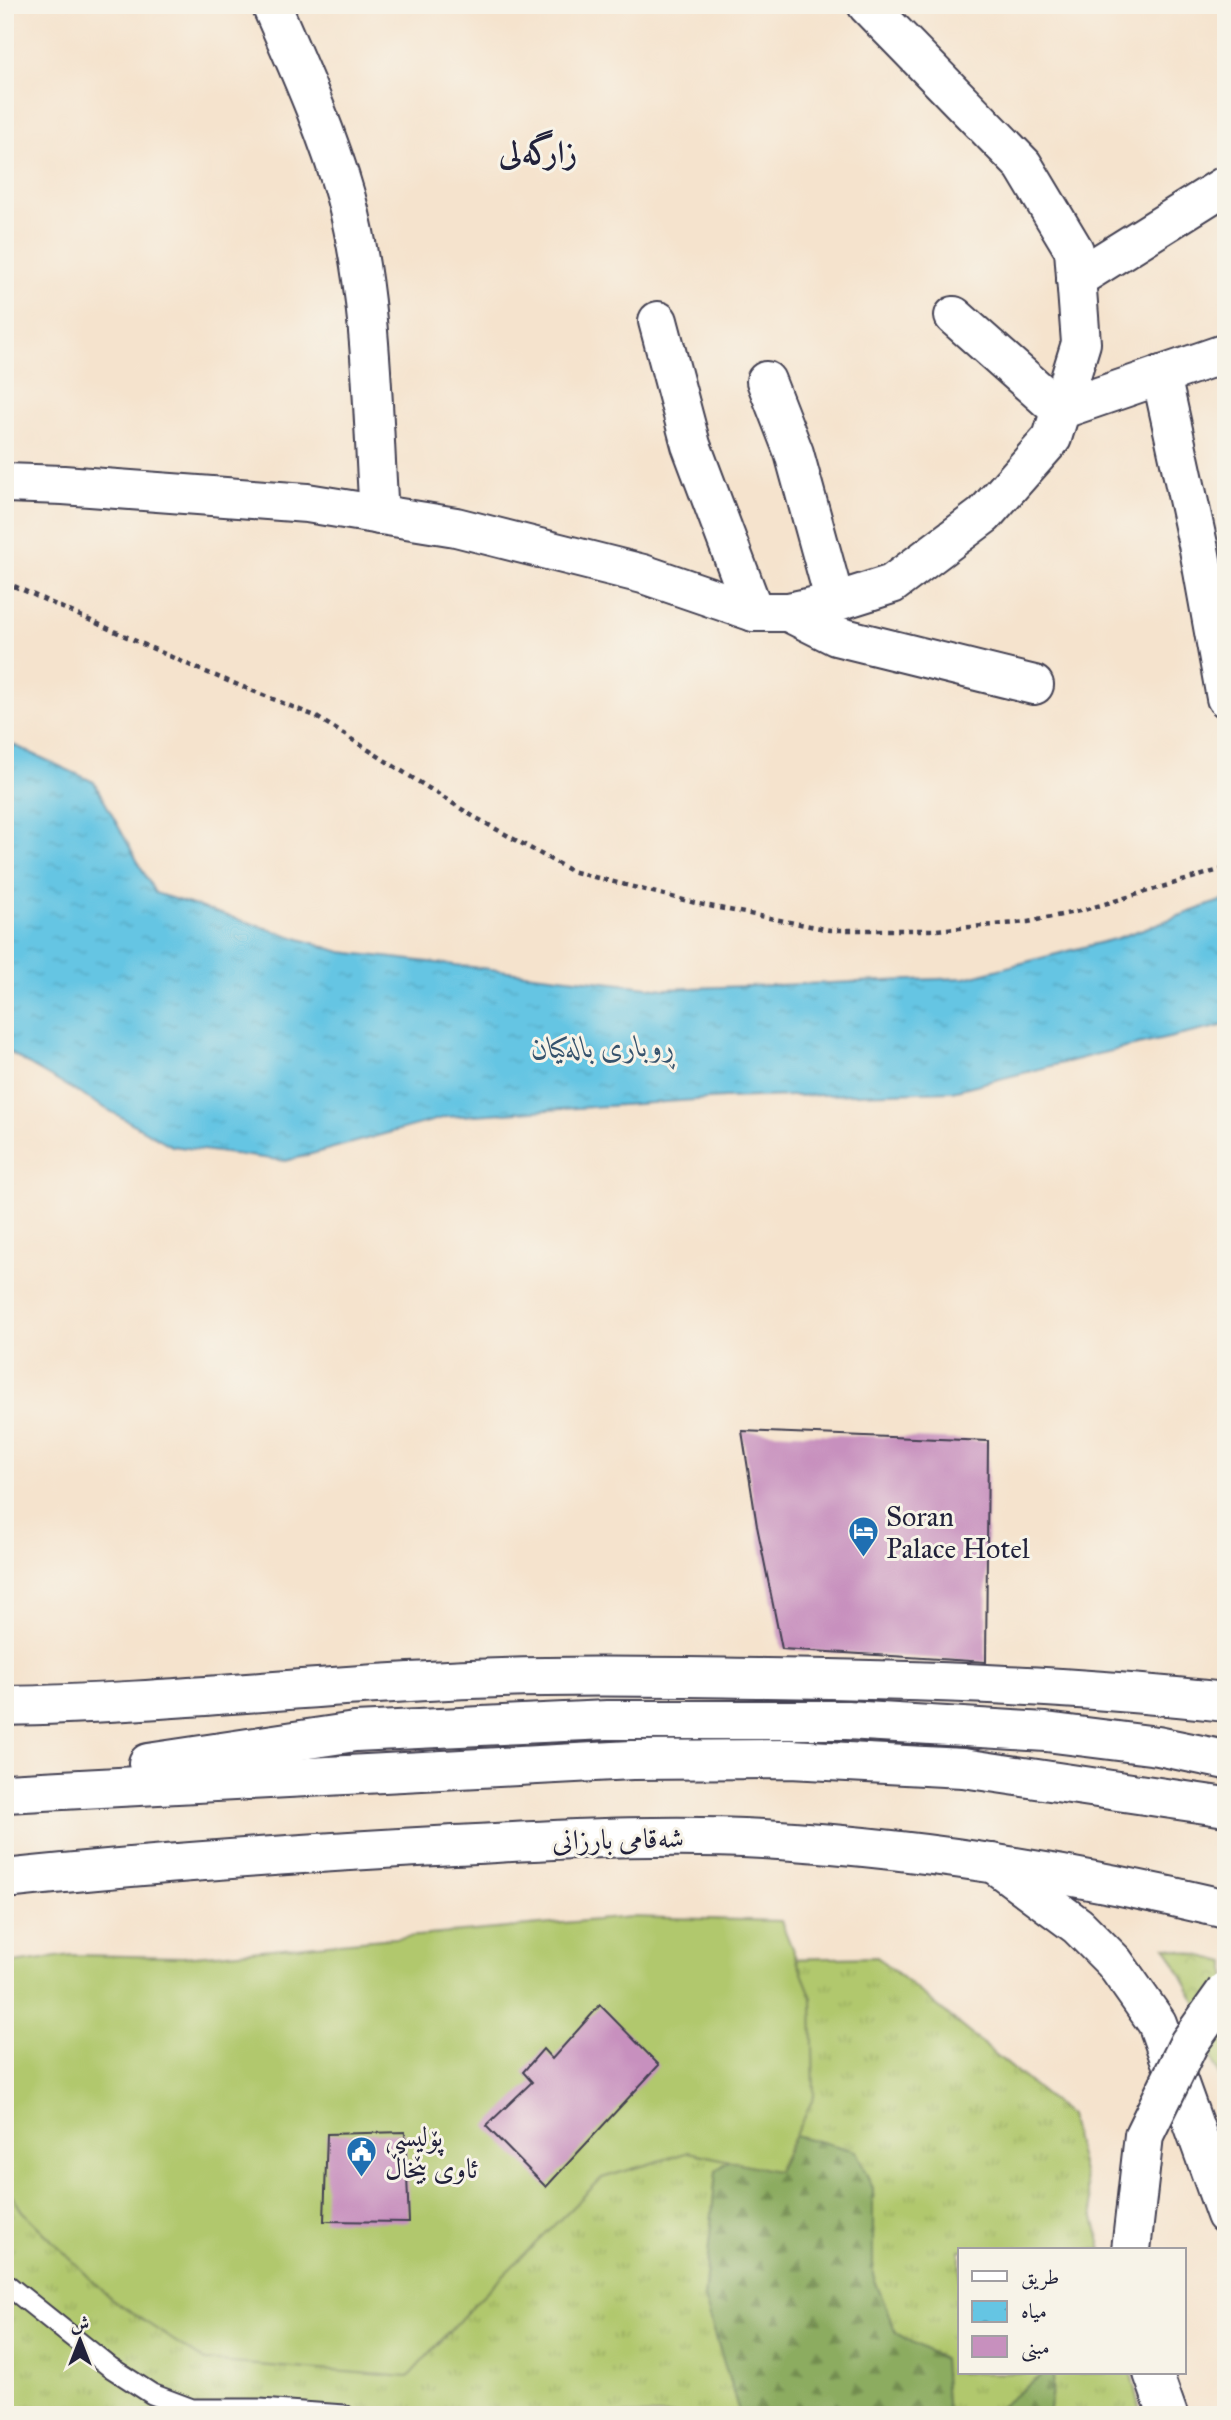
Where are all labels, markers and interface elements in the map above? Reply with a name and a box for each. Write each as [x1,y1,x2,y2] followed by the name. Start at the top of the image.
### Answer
[498,129,577,172] district label: زارگەلی
[531,1028,675,1072] water label: ڕوباری بالەکیان
[886,1499,1030,1566] place label: Soran Palace Hotel
[846,1515,880,1559] hotel icon: Soran Palace Hotel
[552,1820,684,1858] street label: شەقامی بارزانی
[385,2119,478,2186] place label: پۆلیسی ئاوی بێخاڵ
[345,2135,379,2179] public building icon: پۆلیسی ئاوی بێخاڵ
[958,2248,1186,2374] legend
[1021,2264,1059,2290] text: طريق
[1021,2298,1047,2324] text: مياه
[46,2304,116,2374] north arrow
[71,2312,89,2335] text: ش
[1021,2334,1050,2362] text: مبنى

